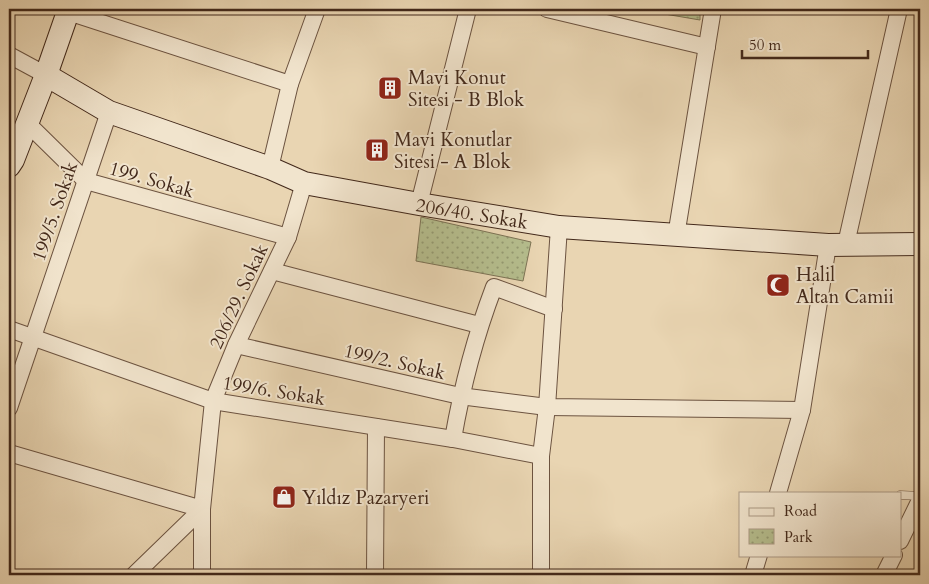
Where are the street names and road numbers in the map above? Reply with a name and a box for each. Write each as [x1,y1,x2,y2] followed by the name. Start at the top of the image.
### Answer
[106,155,198,205] street label: 199. Sokak
[26,157,84,264] street label: 199/5. Sokak
[414,192,531,236] street label: 206/40. Sokak
[203,239,275,353] street label: 206/29. Sokak
[341,338,449,386] street label: 199/2. Sokak
[221,370,328,412] street label: 199/6. Sokak

